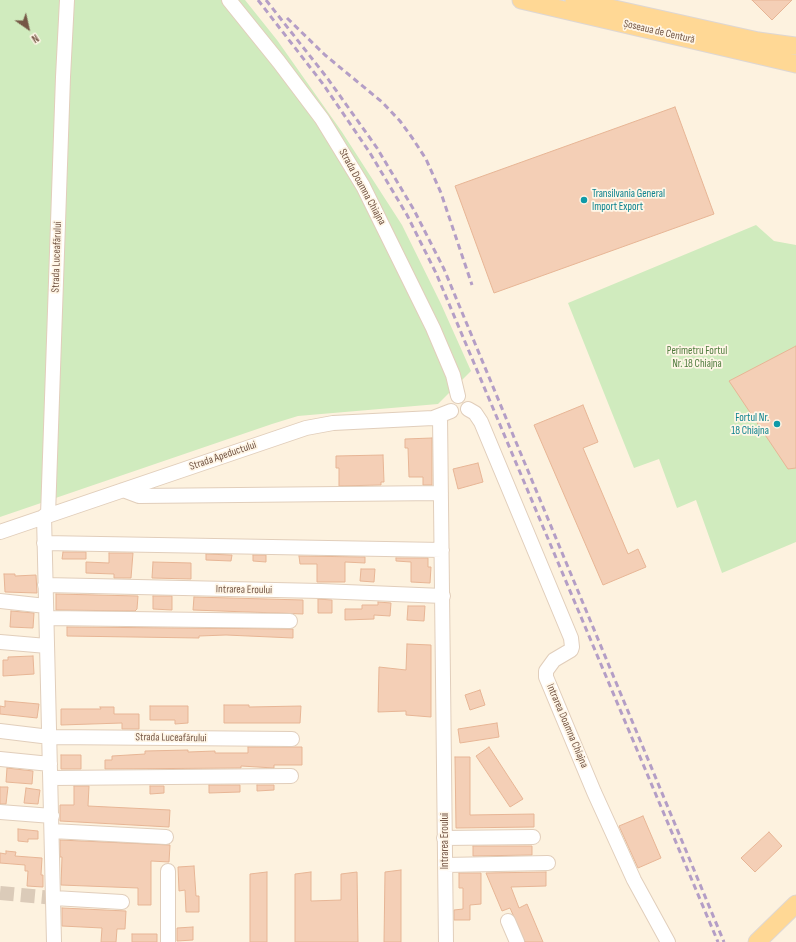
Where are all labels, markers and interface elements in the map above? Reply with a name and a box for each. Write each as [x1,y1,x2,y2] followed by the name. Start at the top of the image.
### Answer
[8,8,48,48] north arrow
[622,17,696,47] street label: Șoseaua de Centură
[29,31,41,45] text: N
[336,147,388,227] street label: Strada Doamna Chiajna
[592,187,665,213] place label: Transilvania General Import Export
[579,195,589,205] marker: Transilvania General Import Export
[49,221,65,293] street label: Strada Luceafărului
[667,344,727,370] park label: Perimetru Fortul Nr. 18 Chiajna
[731,411,769,437] place label: Fortul Nr. 18 Chiajna
[772,419,782,429] marker: Fortul Nr. 18 Chiajna
[188,438,258,474] street label: Strada Apeductului
[216,583,272,597] street label: Intrarea Eroului
[543,682,591,770] street label: Intrarea Doamna Chiajna
[135,731,207,745] street label: Strada Luceafărului
[438,813,452,869] street label: Intrarea Eroului

